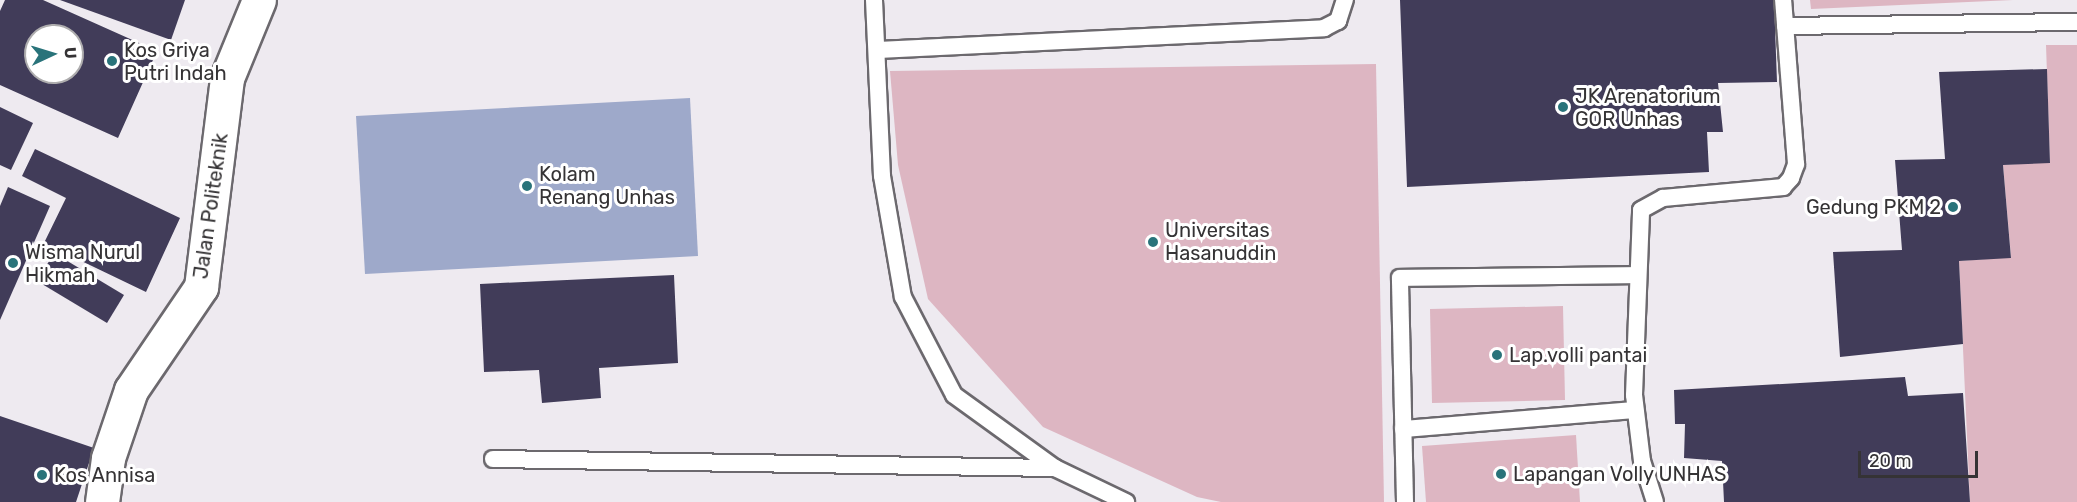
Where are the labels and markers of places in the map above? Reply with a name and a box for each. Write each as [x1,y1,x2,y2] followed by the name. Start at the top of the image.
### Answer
[124,38,227,85] place label: Kos Griya Putri Indah
[105,54,119,68] marker: Kos Griya Putri Indah
[1575,84,1721,131] place label: JK Arenatorium GOR Unhas
[1556,100,1570,114] marker: JK Arenatorium GOR Unhas
[539,162,675,209] place label: Kolam Renang Unhas
[520,179,534,193] marker: Kolam Renang Unhas
[1806,195,1941,219] place label: Gedung PKM 2
[1946,200,1960,214] marker: Gedung PKM 2
[1165,219,1276,266] place label: Universitas Hasanuddin
[1146,235,1160,249] marker: Universitas Hasanuddin
[25,240,140,287] place label: Wisma Nurul Hikmah
[6,256,20,270] marker: Wisma Nurul Hikmah
[1509,343,1647,367] place label: Lap.volli pantai
[1490,348,1504,362] marker: Lap.volli pantai
[1513,462,1727,486] place label: Lapangan Volly UNHAS
[54,463,156,487] place label: Kos Annisa
[1494,467,1508,481] marker: Lapangan Volly UNHAS
[35,468,49,482] marker: Kos Annisa

